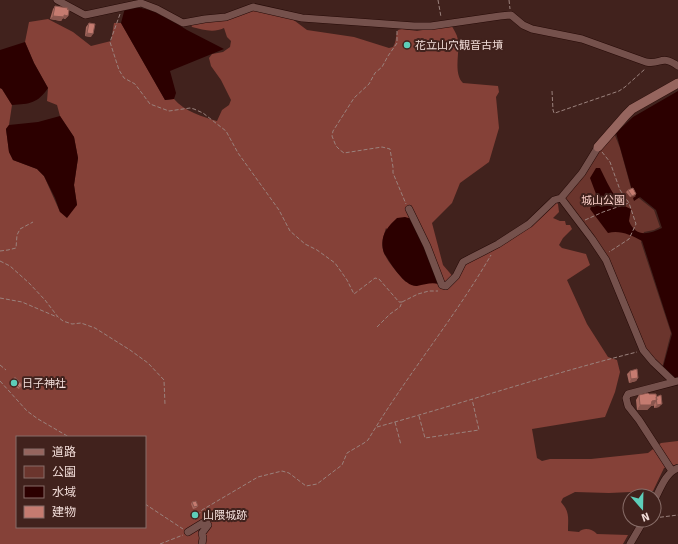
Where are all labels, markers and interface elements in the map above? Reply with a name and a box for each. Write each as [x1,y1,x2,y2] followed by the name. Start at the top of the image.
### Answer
[415,39,503,52] place label: 花立山穴観音古墳
[402,40,412,50] marker: 花立山穴観音古墳
[581,194,625,207] park label: 城山公園
[22,377,66,390] place label: 日子神社
[9,378,19,388] marker: 日子神社
[16,436,146,528] legend
[52,445,76,460] text: 道路
[52,465,76,480] text: 公園
[52,485,76,500] text: 水域
[622,488,662,528] north arrow
[52,505,76,520] text: 建物
[203,509,247,522] place label: 山隈城跡
[190,510,200,520] marker: 山隈城跡
[639,510,651,524] text: N

